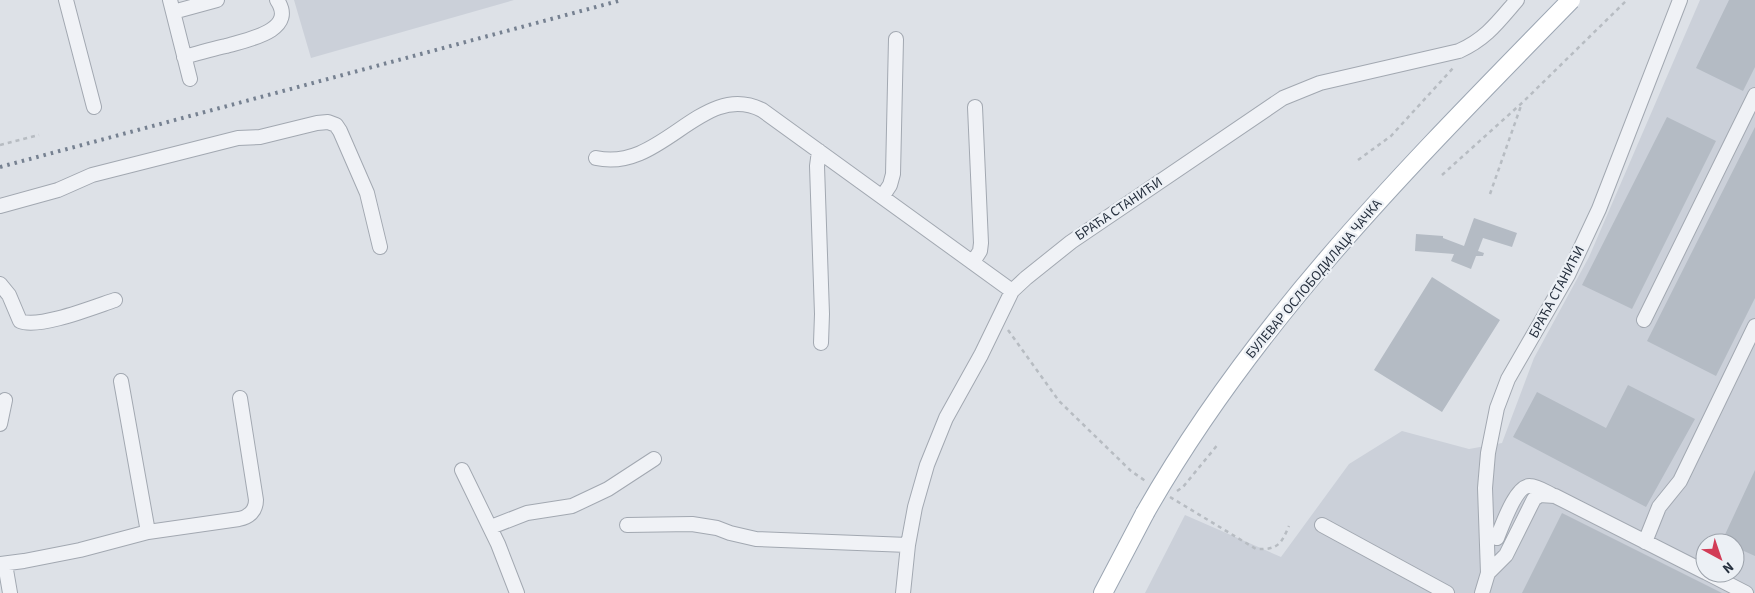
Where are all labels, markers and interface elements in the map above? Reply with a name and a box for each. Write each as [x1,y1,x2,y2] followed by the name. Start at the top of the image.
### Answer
[1071,172,1167,246] street label: БРАЋА СТАНИЋИ
[1241,195,1387,363] street label: БУЛЕВАР ОСЛОБОДИЛАЦА ЧАЧКА
[1524,242,1590,342] street label: БРАЋА СТАНИЋИ
[1695,533,1745,583] north arrow
[1718,557,1738,578] text: N

